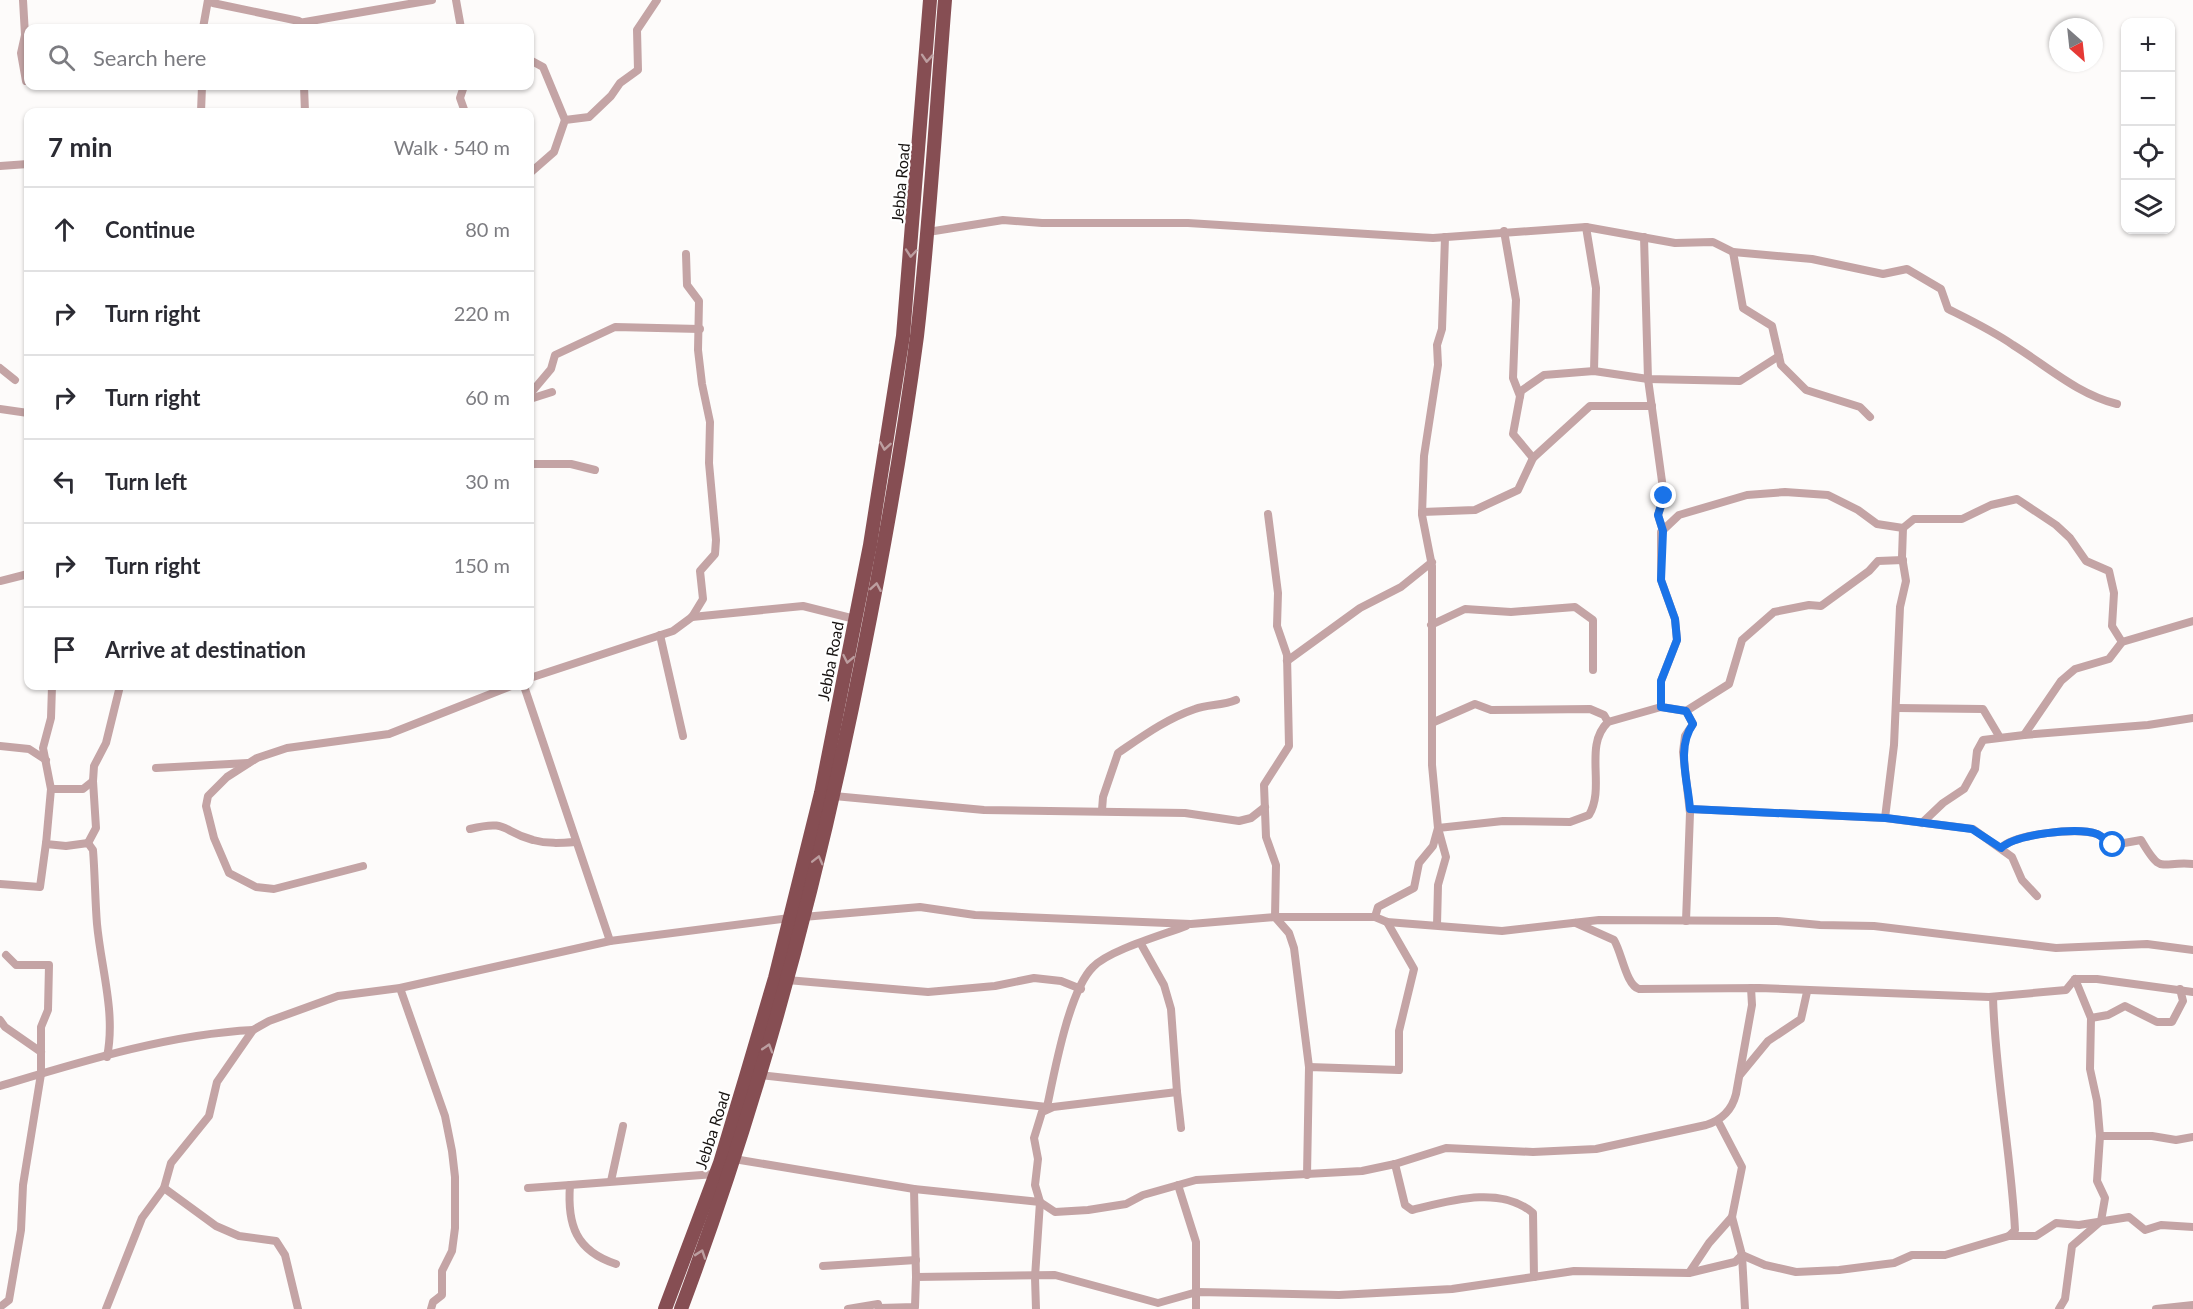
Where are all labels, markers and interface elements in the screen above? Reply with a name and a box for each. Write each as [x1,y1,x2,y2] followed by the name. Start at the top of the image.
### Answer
[2049,18,2103,72] north arrow
[2121,18,2175,234] map controls
[2121,18,2175,72] button: +
[24,24,534,90] search box
[45,41,78,74] icon: search
[93,44,206,71] text: Search here
[920,54,933,63] one-way arrow
[2121,72,2175,126] button: −
[2121,126,2175,180] button: locate
[48,131,112,163] text: 7 min
[394,135,510,159] text: Walk · 540 m
[887,142,913,224] street label: Jebba Road
[2121,180,2175,234] button: layers
[48,213,81,246] icon: ahead
[105,216,195,243] text: Continue
[465,217,510,241] text: 80 m
[905,248,918,257] one-way arrow
[48,297,81,330] icon: right
[105,300,200,327] text: Turn right
[454,301,510,325] text: 220 m
[48,381,81,414] icon: right
[105,384,200,411] text: Turn right
[465,385,510,409] text: 60 m
[880,441,892,451] one-way arrow
[48,465,81,498] icon: left
[105,468,187,495] text: Turn left
[465,469,510,493] text: 30 m
[1650,482,1676,508] route end
[48,549,81,582] icon: right
[105,552,200,579] text: Turn right
[454,553,510,577] text: 150 m
[869,583,882,593] one-way arrow
[813,620,847,702] street label: Jebba Road
[48,633,81,666] icon: arrive
[105,636,306,663] text: Arrive at destination
[842,653,855,663] one-way arrow
[2099,831,2125,857] route start
[810,855,823,865] one-way arrow
[761,1044,773,1054] one-way arrow
[691,1089,733,1171] street label: Jebba Road
[694,1249,707,1260] one-way arrow

